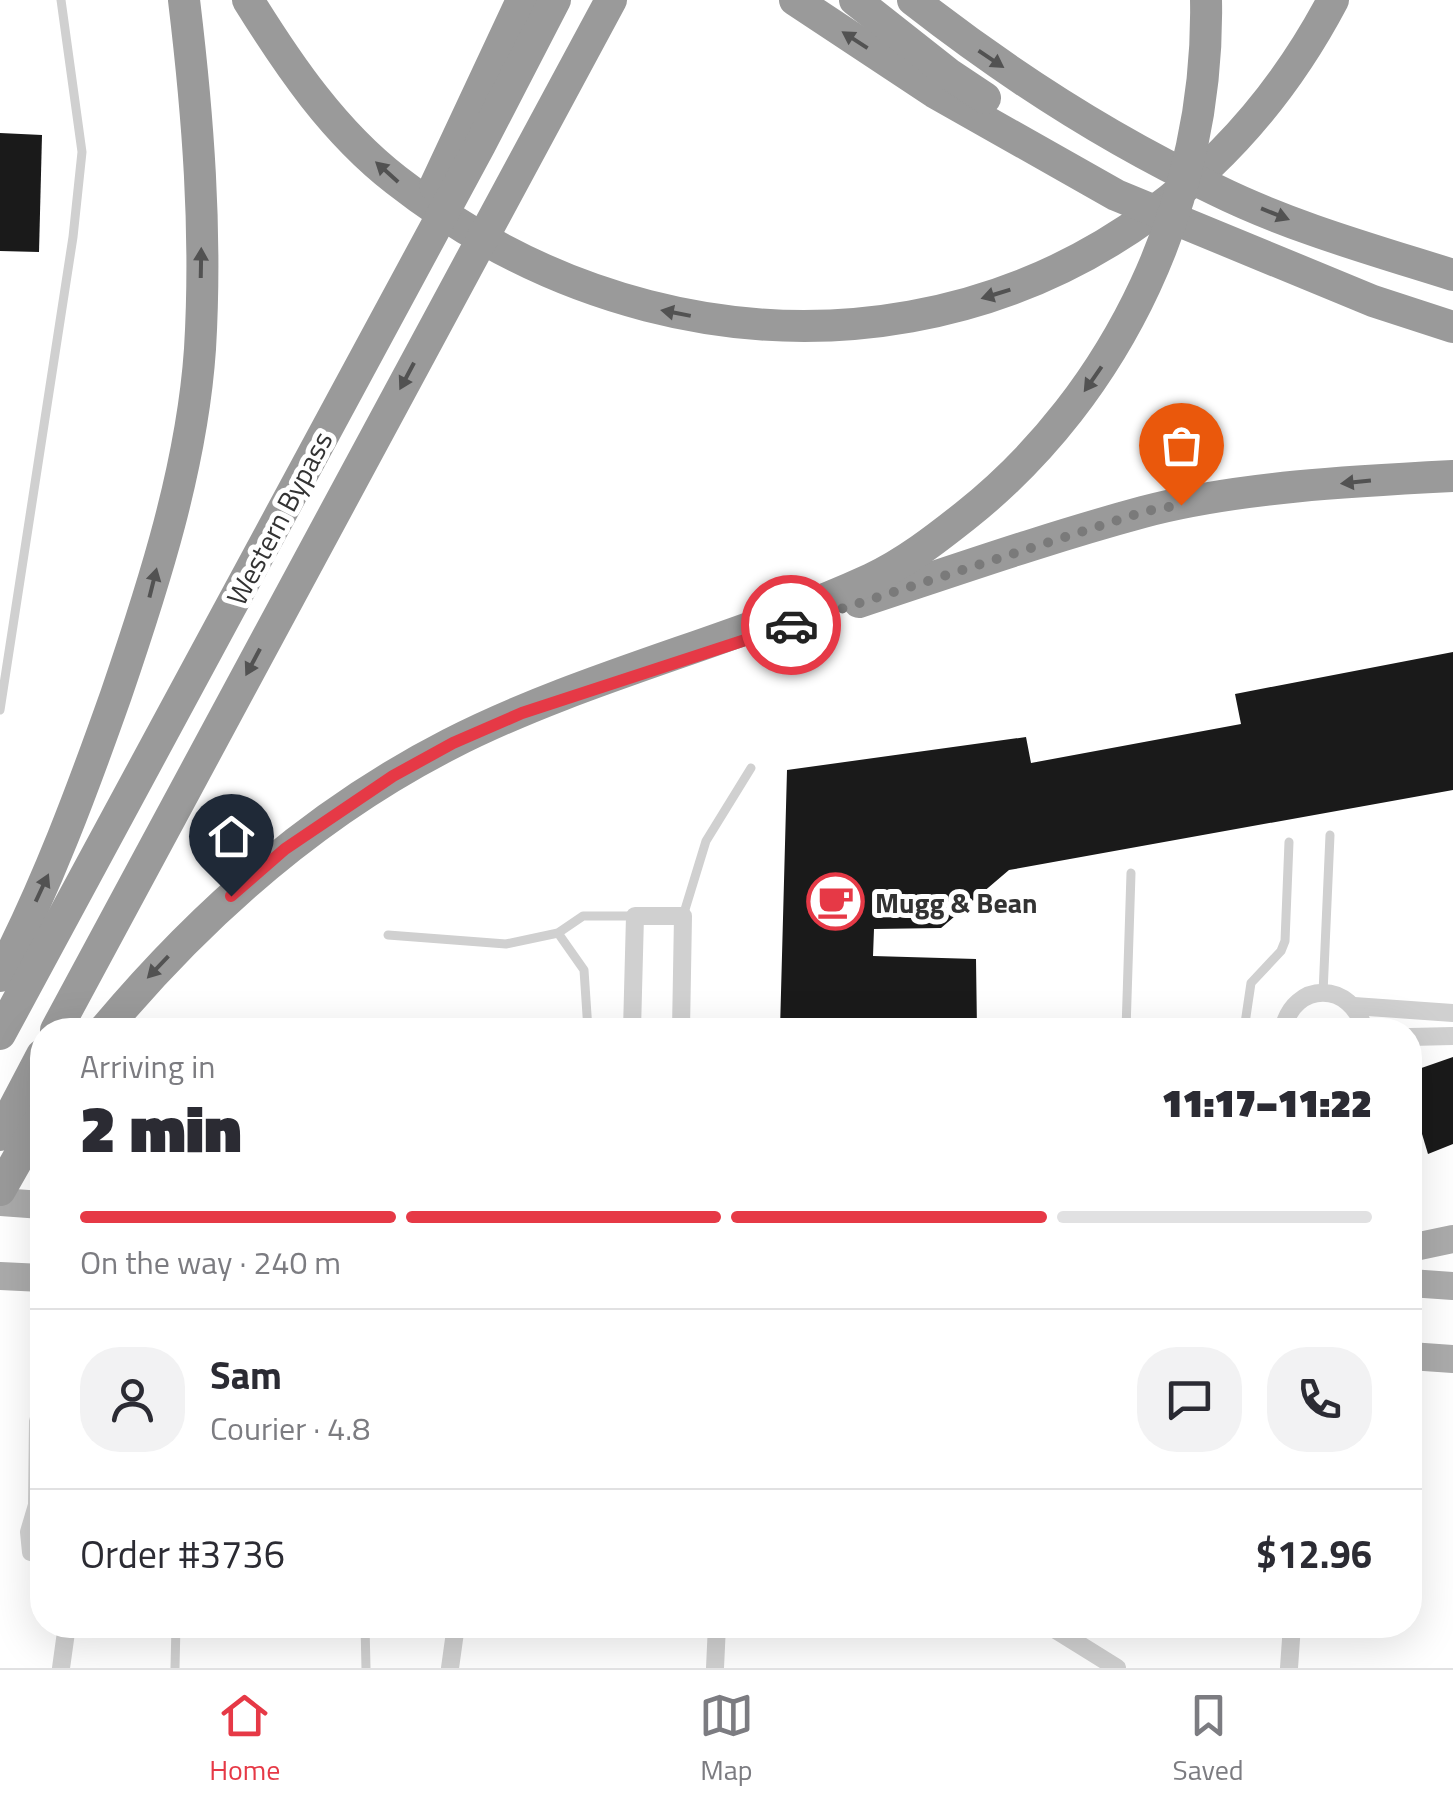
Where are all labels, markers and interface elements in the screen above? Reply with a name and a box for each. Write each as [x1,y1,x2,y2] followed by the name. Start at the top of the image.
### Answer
[841,31,869,50] one-way arrow
[977,50,1004,68] one-way arrow
[375,161,399,184] one-way arrow
[1261,207,1291,223] one-way arrow
[194,246,210,278] one-way arrow
[980,287,1011,302] one-way arrow
[660,305,691,321] one-way arrow
[399,361,416,390] one-way arrow
[1084,366,1103,393] one-way arrow
[1139,403,1224,506] pin
[1154,418,1209,473] icon: bag
[215,423,343,613] street label: Western Bypass
[1339,474,1371,490] one-way arrow
[146,567,161,598] one-way arrow
[741,575,841,675] courier
[764,598,819,653] icon: car
[244,648,262,676] one-way arrow
[189,794,274,897] pin
[204,809,259,864] icon: home
[806,872,866,932] cafe icon: Mugg & Bean
[34,873,51,902] one-way arrow
[875,881,1038,924] place label: Mugg & Bean
[147,954,170,978] one-way arrow
[80,1042,216,1090] text: Arriving in
[1162,1074,1372,1132] text: 11:17–11:22
[80,1078,241,1177] text: 2 min
[80,1238,341,1286] text: On the way · 240 m
[210,1346,282,1404] text: Sam
[80,1347,185,1452] button: person
[1137,1347,1242,1452] button: chat
[1267,1347,1372,1452] button: phone
[210,1404,370,1452] text: Courier · 4.8
[80,1525,285,1583] text: Order #3736
[1256,1525,1372,1583] text: $12.96
[209,1688,280,1791] tab: Home
[699,1688,754,1791] tab: Map
[1172,1688,1244,1791] tab: Saved

